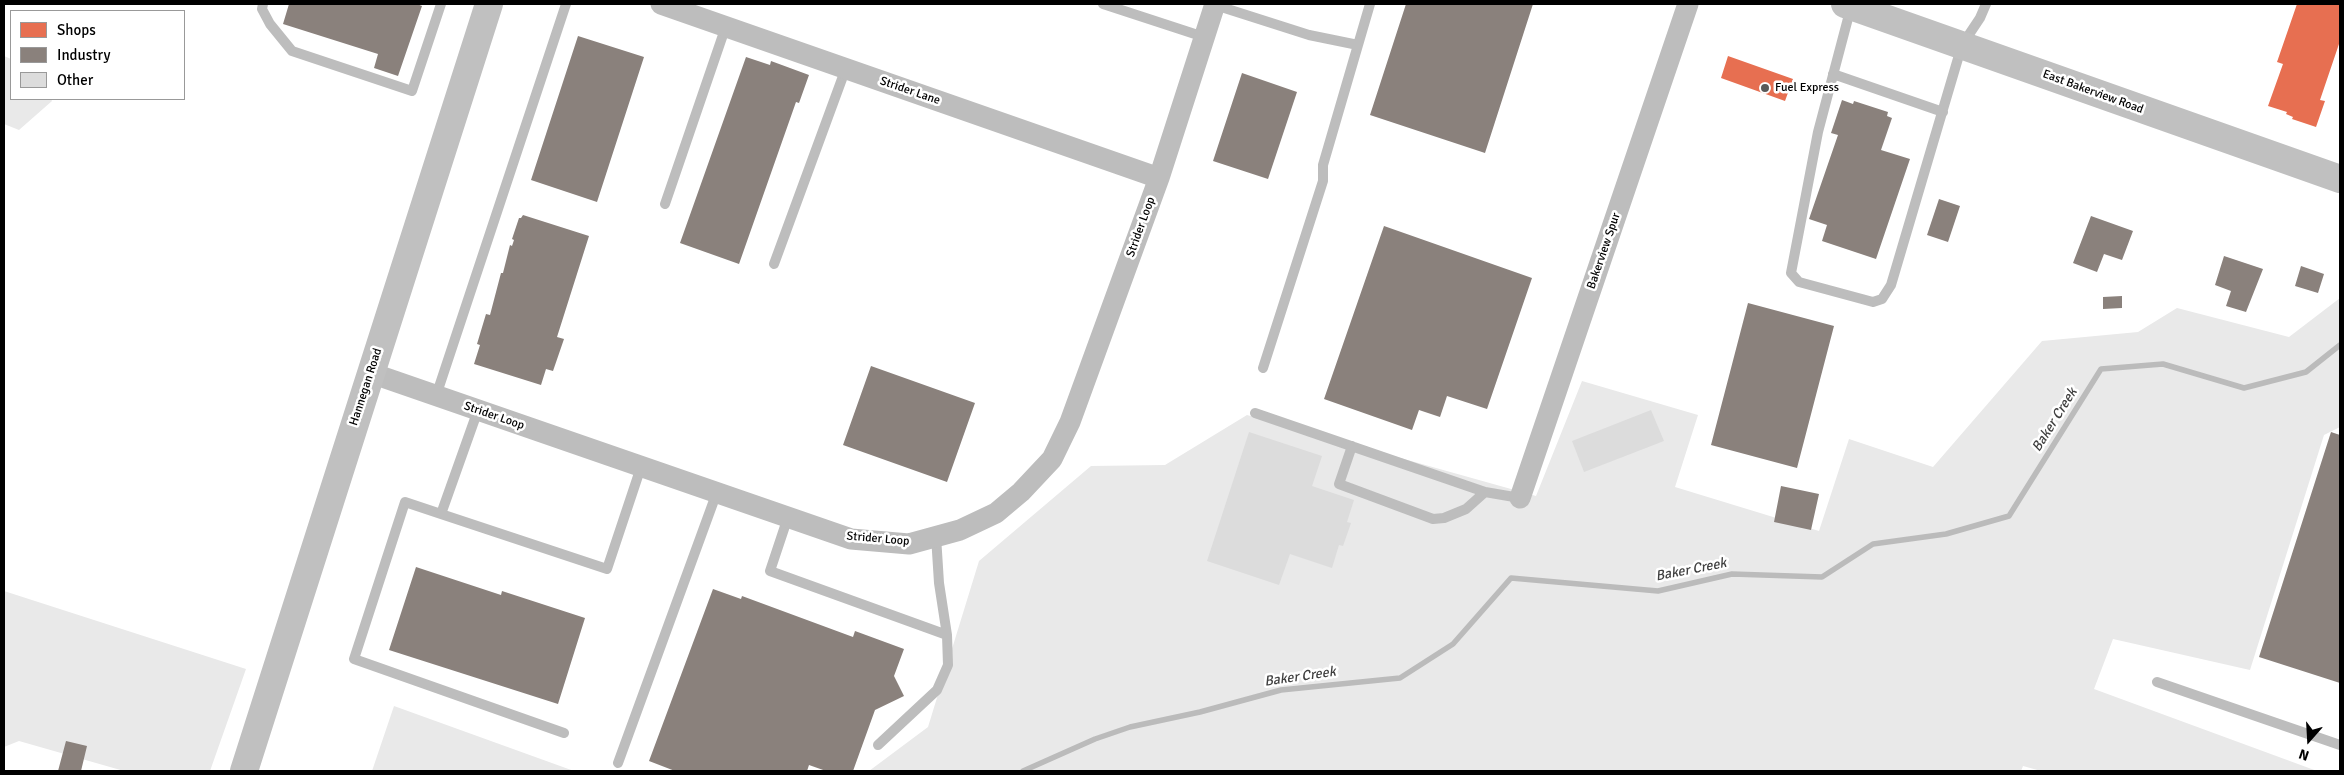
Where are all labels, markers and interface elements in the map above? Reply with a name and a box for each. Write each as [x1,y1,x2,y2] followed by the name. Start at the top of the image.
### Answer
[10,10,185,100] legend
[57,21,96,39] text: Shops
[57,46,110,64] text: Industry
[2041,67,2145,117] street label: East Bakerview Road
[57,71,93,89] text: Other
[878,74,942,108] street label: Strider Lane
[1775,81,1839,95] place label: Fuel Express
[1759,82,1771,94] marker: Fuel Express
[1123,195,1159,259] street label: Strider Loop
[1584,211,1624,291] street label: Bakerview Spur
[347,346,385,428] street label: Hannegan Road
[2029,385,2081,455] water label: Baker Creek
[462,399,526,433] street label: Strider Loop
[846,529,910,549] street label: Strider Loop
[1654,555,1728,585] water label: Baker Creek
[1263,664,1337,690] water label: Baker Creek
[2284,715,2334,765] north arrow
[2297,745,2311,764] text: N

